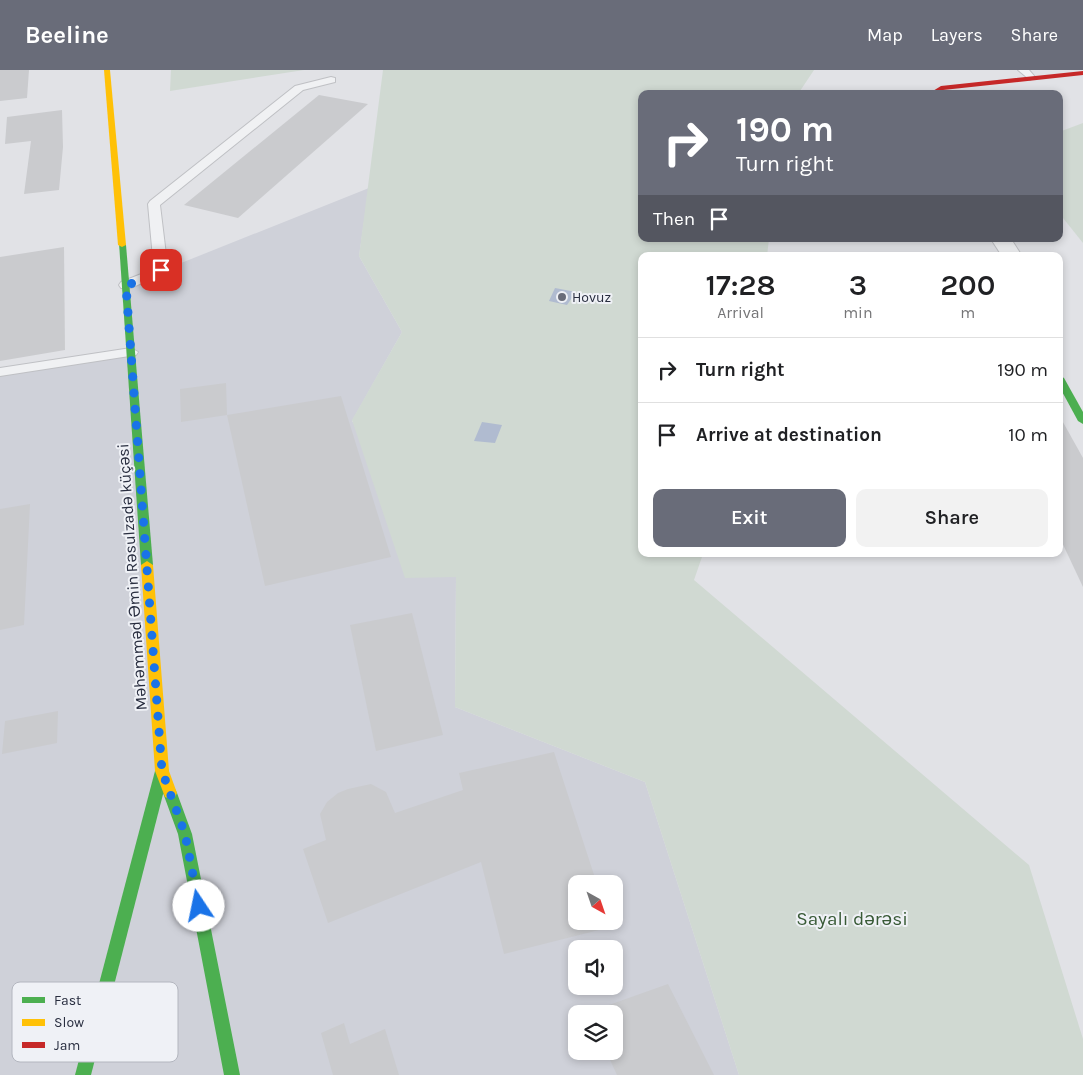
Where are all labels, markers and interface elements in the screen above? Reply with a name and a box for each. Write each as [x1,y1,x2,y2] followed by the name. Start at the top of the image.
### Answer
[25,21,109,49] text: Beeline
[867,24,903,46] text: Map
[931,24,983,46] text: Layers
[1011,24,1058,46] text: Share
[736,109,834,150] text: 190 m
[653,110,718,175] icon: right
[736,151,834,177] text: Turn right
[705,205,733,233] icon: arrive
[653,208,695,230] text: Then
[140,249,182,291] pin
[147,256,175,284] icon: arrive
[706,267,776,303] text: 17:28
[849,267,867,303] text: 3
[940,267,995,303] text: 200
[572,289,611,306] place label: Hovuz
[556,291,568,303] marker: Hovuz
[717,303,764,322] text: Arrival
[843,303,873,322] text: min
[960,303,975,322] text: m
[653,356,681,384] icon: right
[696,359,785,381] text: Turn right
[997,359,1048,381] text: 190 m
[653,421,681,449] icon: arrive
[696,424,882,446] text: Arrive at destination
[1008,424,1048,446] text: 10 m
[113,443,151,711] street label: Məhəmməd Əmin Rəsulzadə küçəsi
[653,489,846,547] button: Exit
[856,489,1048,547] button: Share
[568,875,622,930] north arrow
[568,875,623,1060] map controls
[172,879,224,931] position arrow
[796,908,908,930] park label: Sayalı dərəsi
[568,940,623,995] button: sound
[12,982,178,1062] legend
[54,992,81,1009] text: Fast
[568,1005,623,1060] button: layers
[54,1014,84,1031] text: Slow
[54,1037,80,1054] text: Jam

